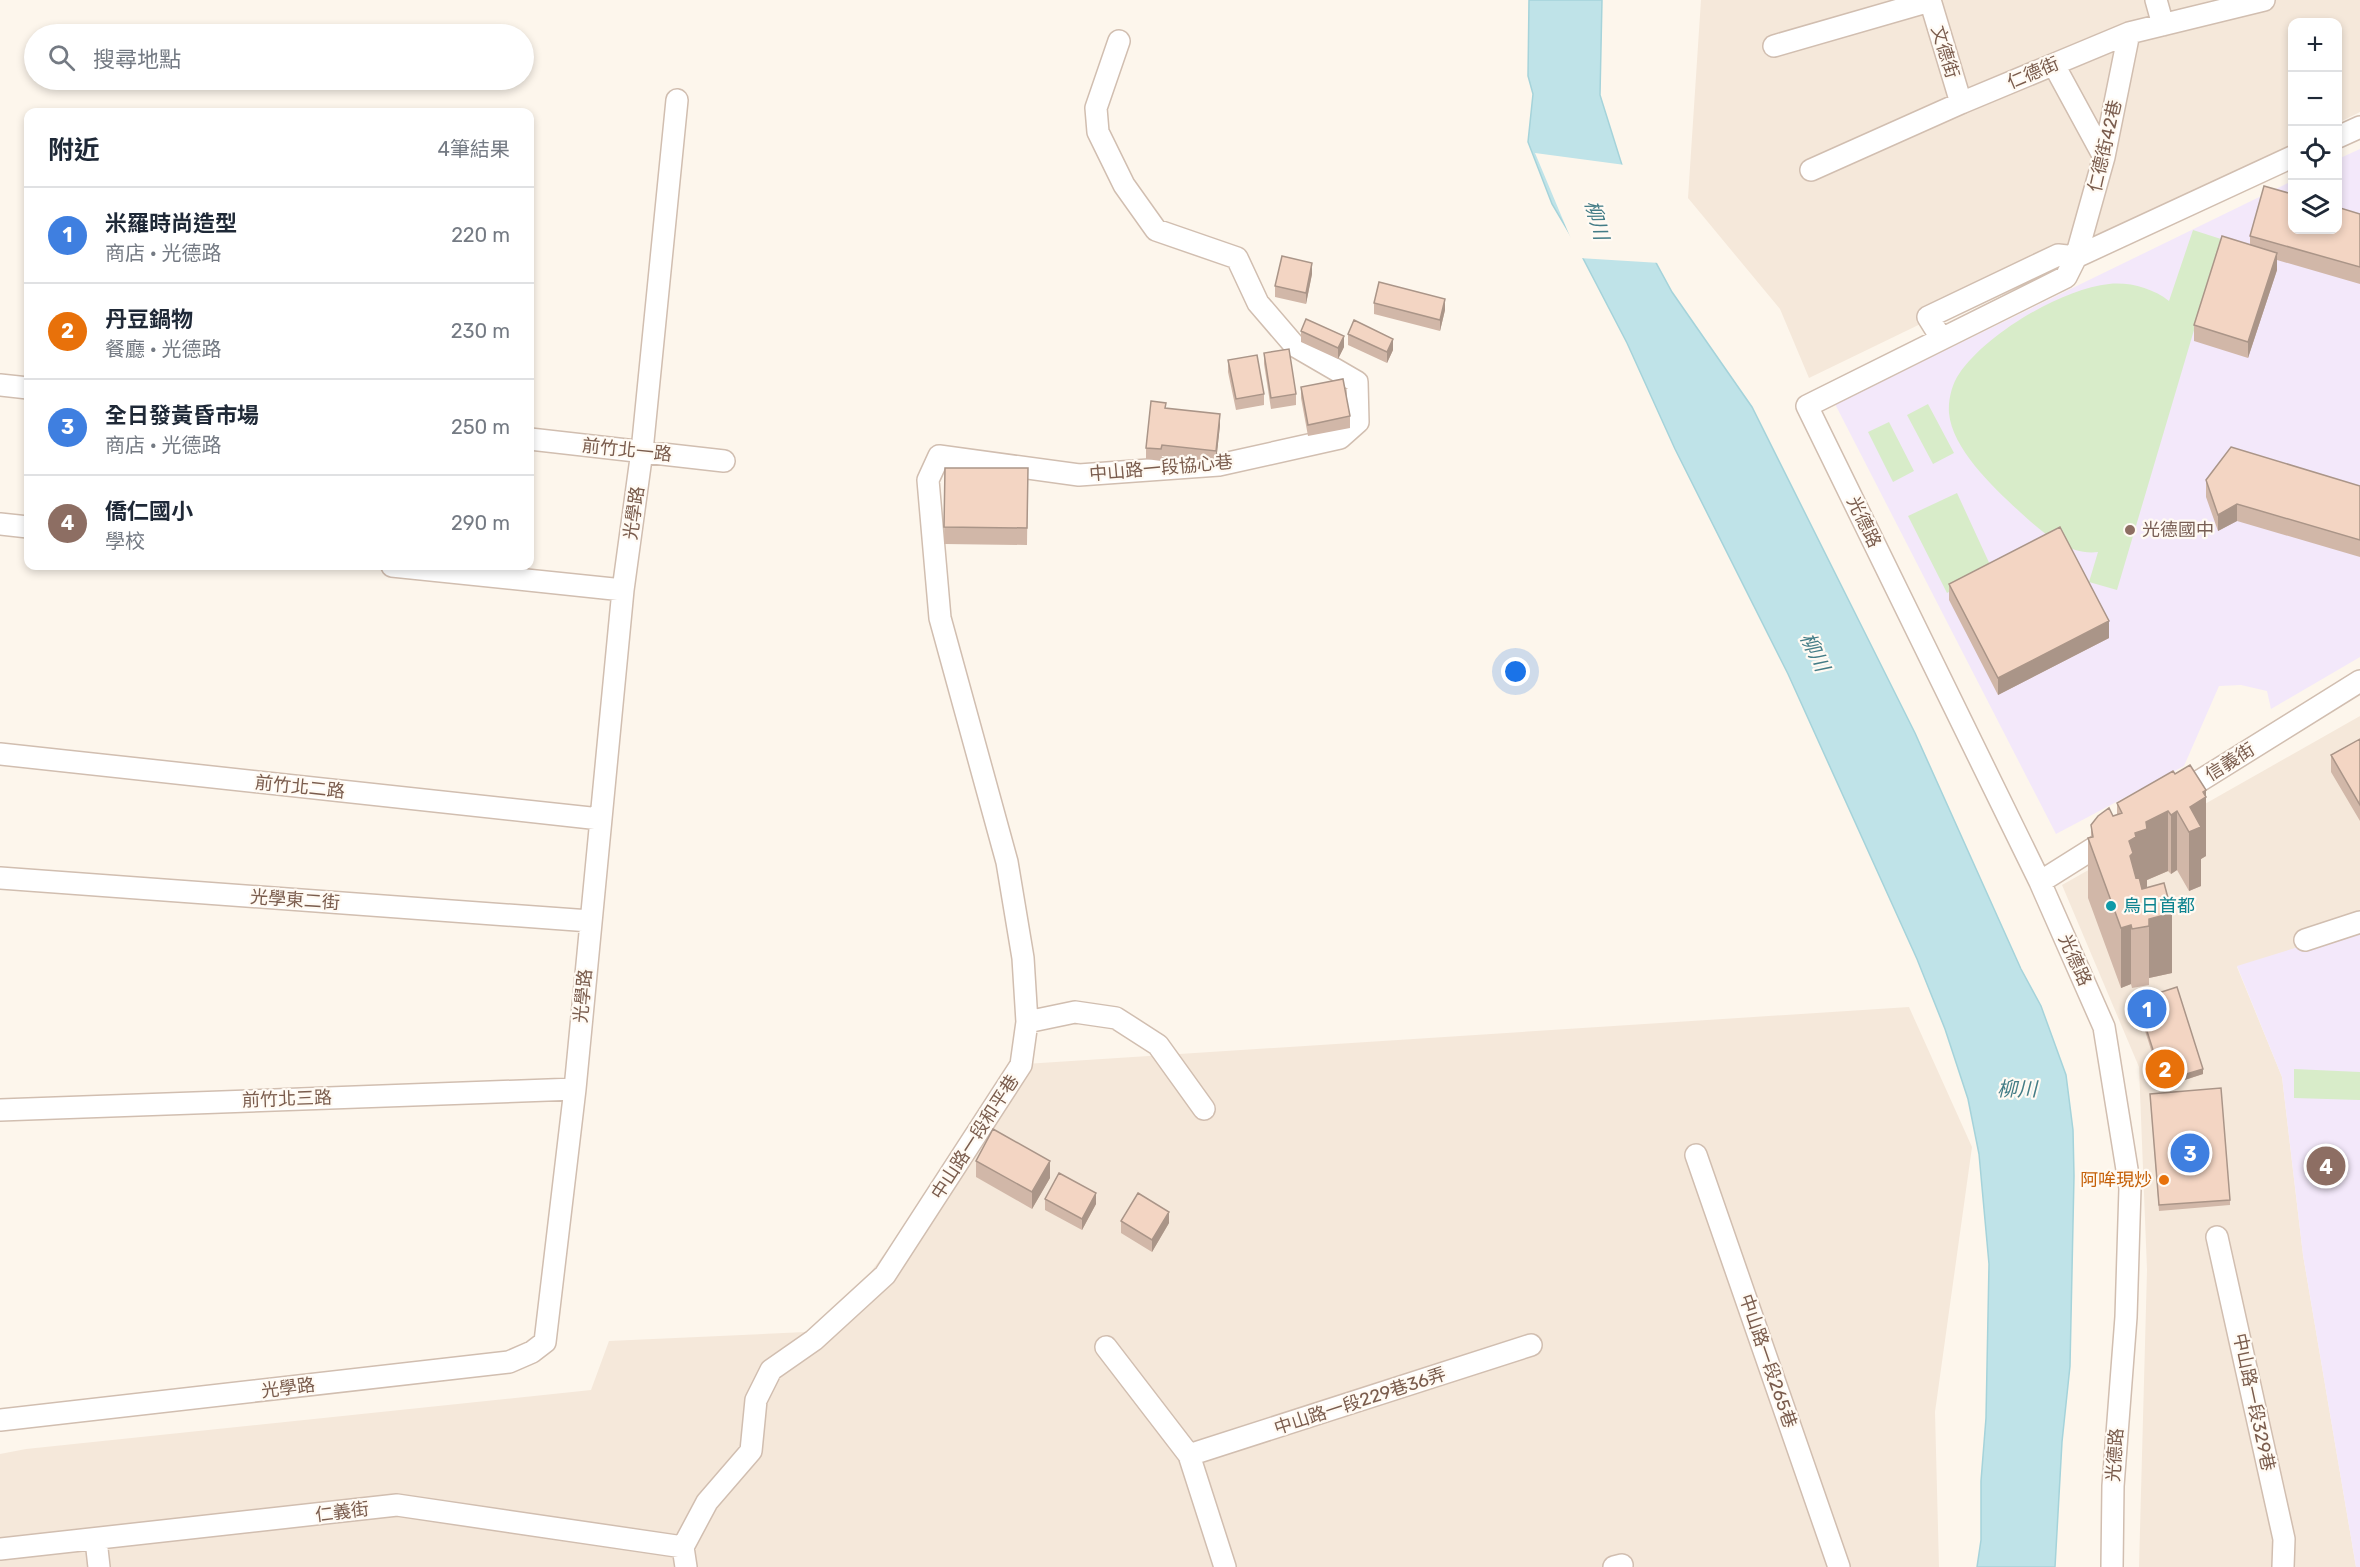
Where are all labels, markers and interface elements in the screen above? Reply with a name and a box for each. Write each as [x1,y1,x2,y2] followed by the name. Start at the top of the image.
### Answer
[2288,18,2342,234] map controls
[2288,18,2342,72] button: +
[1927,23,1963,81] street label: 文德街
[24,24,534,90] search box
[45,41,78,74] icon: search
[93,46,181,73] text: 搜尋地點
[2004,52,2062,94] street label: 仁德街
[2288,72,2342,126] button: −
[2084,98,2126,194] street label: 仁德街42巷
[2288,126,2342,180] button: locate
[48,135,100,166] text: 附近
[438,137,510,161] text: 4筆結果
[2288,180,2342,234] button: layers
[1580,198,1614,244] water label: 柳川
[105,210,237,237] text: 米羅時尚造型
[63,223,72,247] text: 1
[451,223,510,247] text: 220 m
[105,241,221,265] text: 商店 · 光德路
[105,306,193,333] text: 丹豆鍋物
[61,319,74,343] text: 2
[451,319,510,343] text: 230 m
[105,337,221,361] text: 餐廳 · 光德路
[105,402,259,429] text: 全日發黃昏市場
[61,415,74,439] text: 3
[451,415,510,439] text: 250 m
[105,433,221,457] text: 商店 · 光德路
[581,434,673,466] street label: 前竹北一路
[1088,451,1234,485] street label: 中山路一段協心巷
[619,485,649,541] street label: 光學路
[1842,493,1886,551] street label: 光德路
[105,498,193,525] text: 僑仁國小
[61,511,74,535] text: 4
[451,511,510,535] text: 290 m
[2142,519,2214,541] place label: 光德國中
[2123,523,2137,537] marker: 光德國中
[105,529,145,553] text: 學校
[1795,629,1835,677] water label: 柳川
[1501,657,1530,686] your location
[2201,738,2259,786] street label: 信義街
[254,771,346,803] street label: 前竹北二路
[249,886,341,914] street label: 光學東二街
[2123,895,2195,917] place label: 烏日首都
[2104,899,2118,913] marker: 烏日首都
[2054,931,2096,989] street label: 光德路
[570,968,596,1024] street label: 光學路
[2128,986,2166,1032] pin: 1
[2146,1046,2184,1092] pin: 2
[927,1071,1023,1203] street label: 中山路一段和平巷
[1997,1077,2039,1101] water label: 柳川
[242,1086,332,1112] street label: 前竹北三路
[2170,1130,2210,1176] pin: 3
[2306,1144,2346,1188] pin: 4
[2080,1169,2152,1191] place label: 阿哞現炒
[2157,1173,2171,1187] marker: 阿哞現炒
[1735,1291,1801,1431] street label: 中山路一段265巷
[2229,1331,2279,1473] street label: 中山路一段329巷
[1271,1363,1449,1439] street label: 中山路一段229巷36弄
[260,1374,316,1402] street label: 光學路
[2102,1427,2128,1483] street label: 光德路
[314,1498,370,1526] street label: 仁義街

